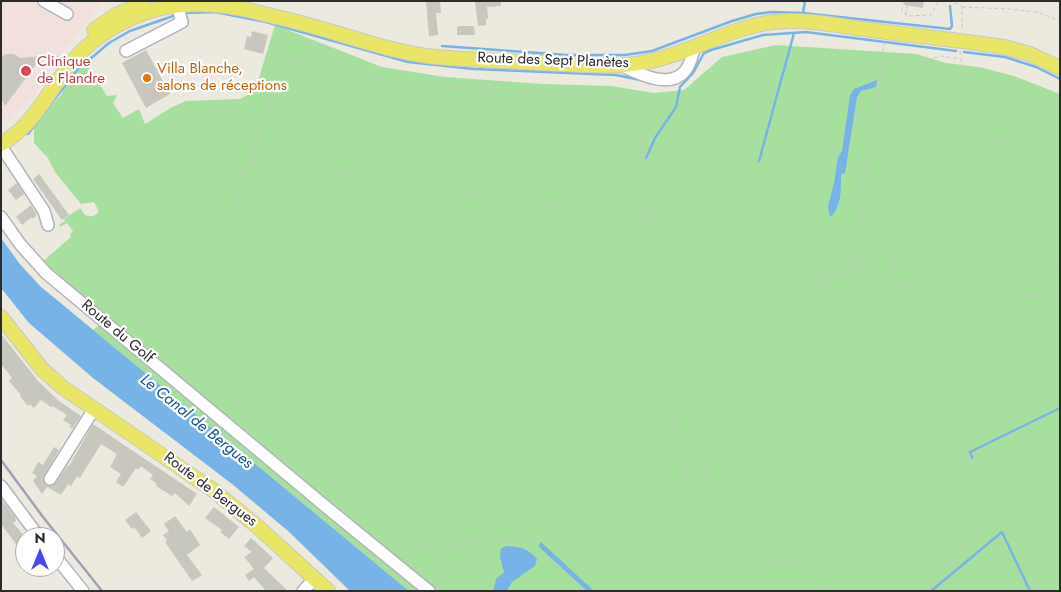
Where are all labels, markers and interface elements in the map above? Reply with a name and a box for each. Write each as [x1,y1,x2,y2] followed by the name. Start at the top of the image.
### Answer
[477,49,629,73] street label: Route des Sept Planètes
[37,53,105,88] place label: Clinique de Flandre
[157,60,287,95] place label: Villa Blanche, salons de réceptions
[19,64,33,78] marker: Clinique de Flandre
[141,72,153,84] marker: Villa Blanche, salons de réceptions
[77,297,157,367] street label: Route du Golf
[136,371,256,473] water label: Le Canal de Bergues
[160,449,260,531] street label: Route de Bergues
[15,527,65,577] north arrow
[34,528,46,548] text: N

